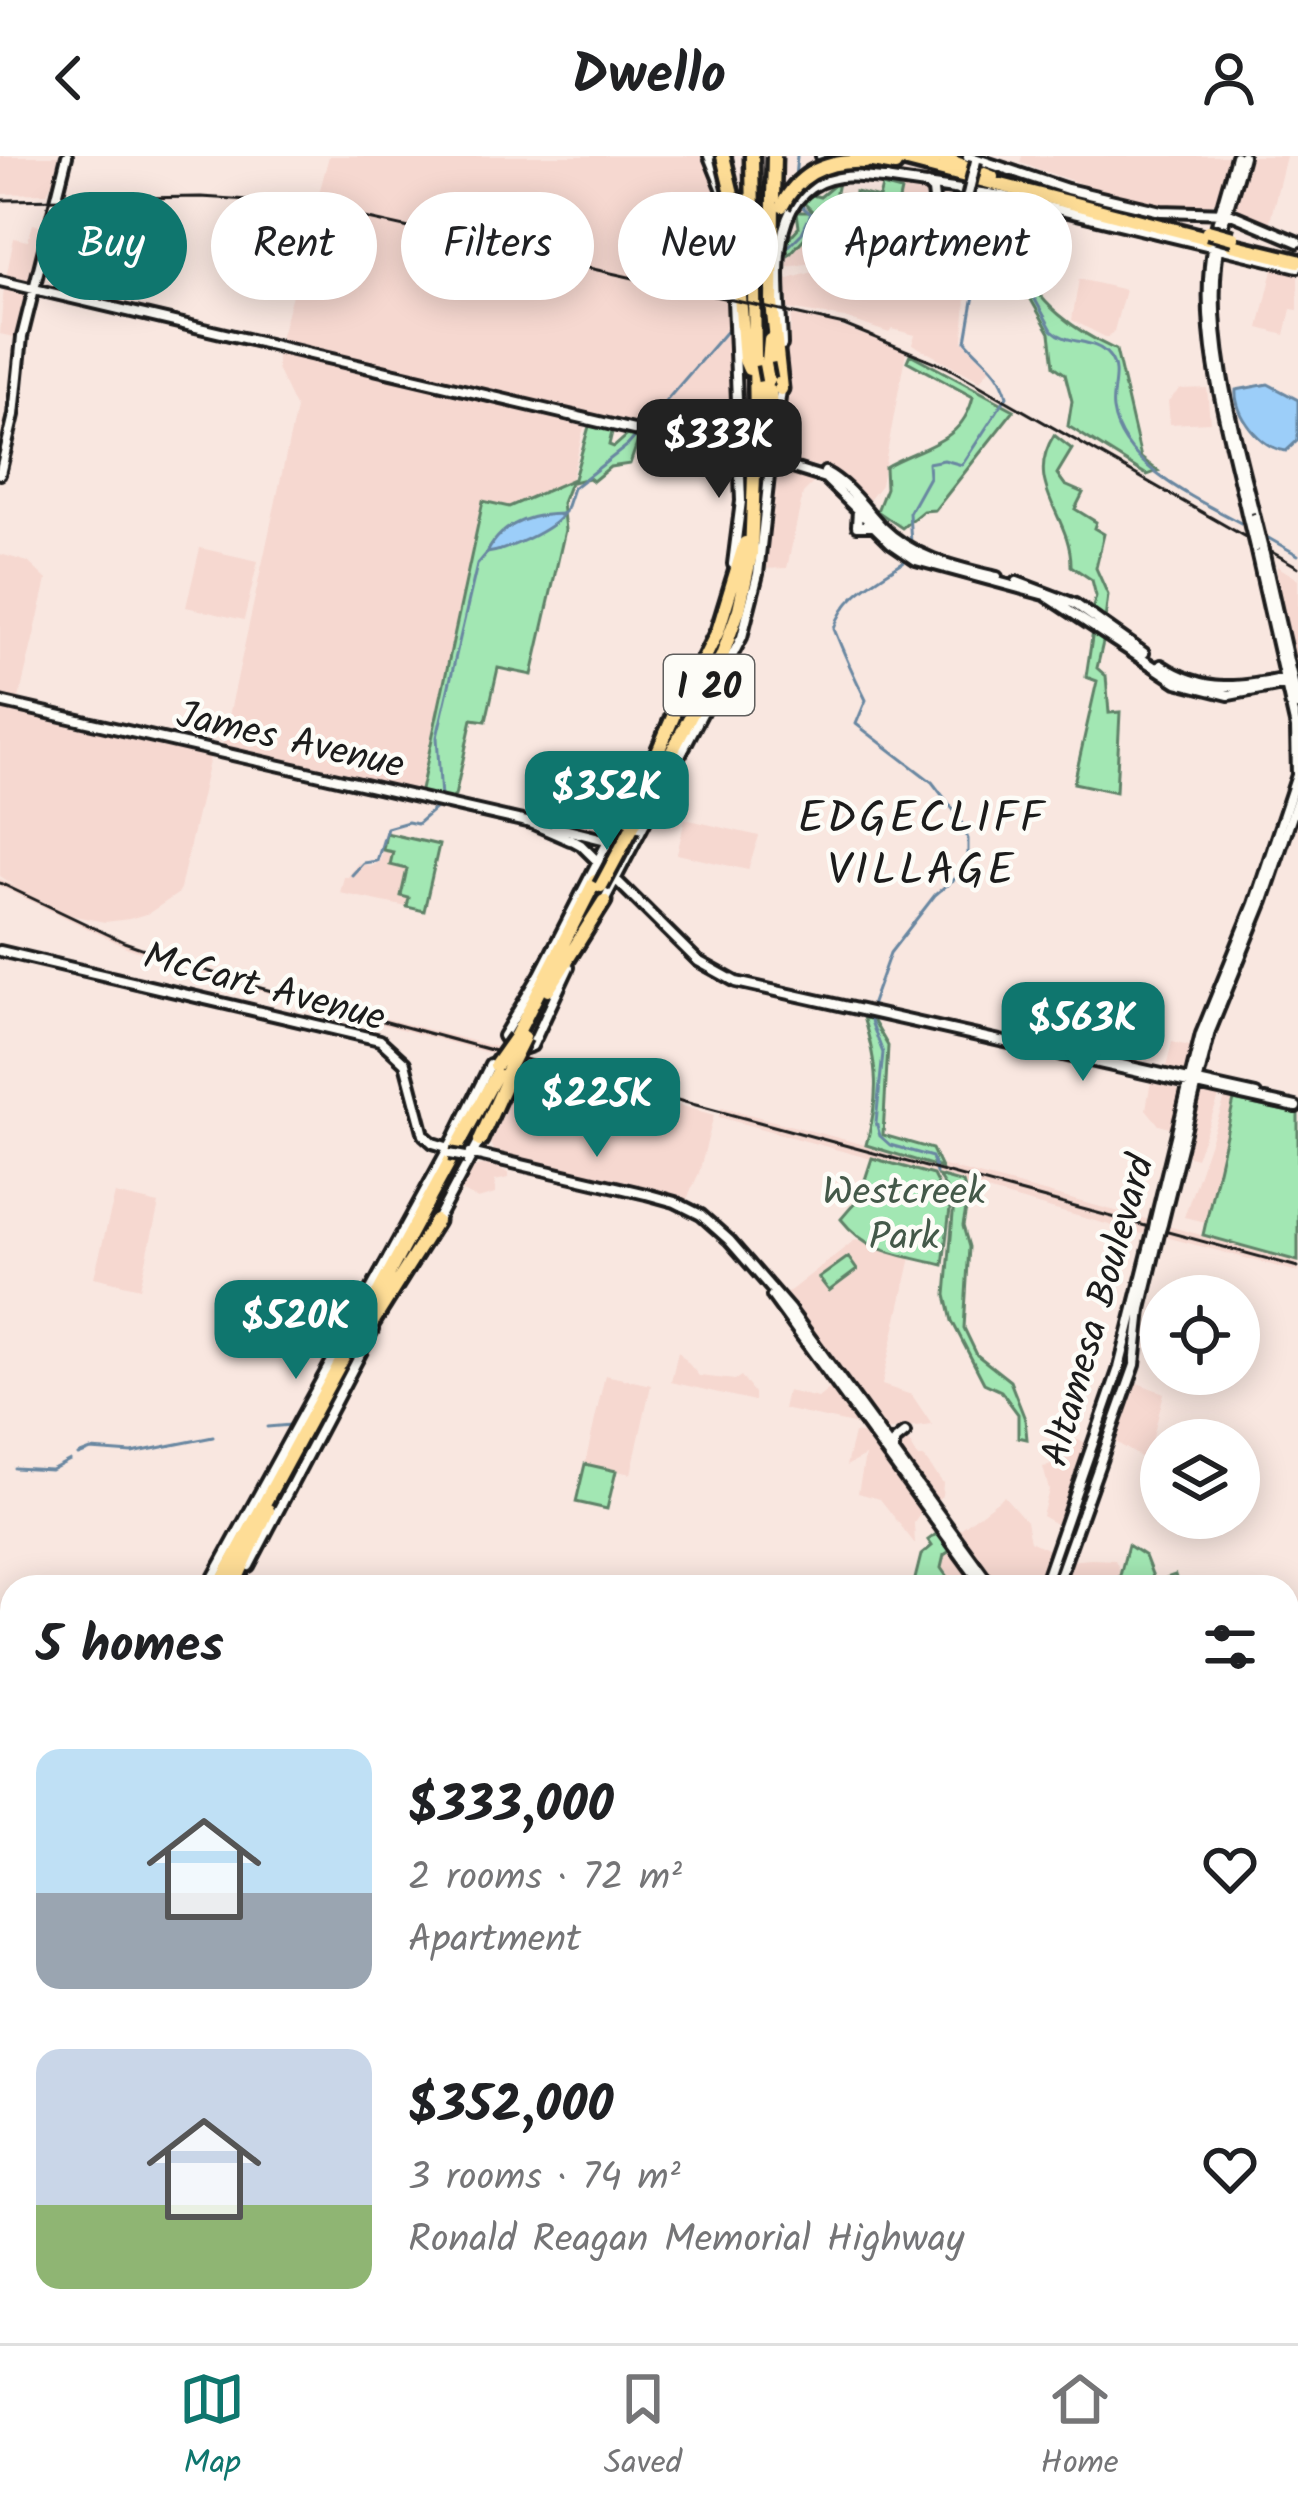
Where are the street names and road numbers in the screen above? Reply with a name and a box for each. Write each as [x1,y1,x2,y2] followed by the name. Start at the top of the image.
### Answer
[664,655,754,715] road number: I 20
[170,686,410,798] street label: James Avenue
[136,927,392,1051] street label: McCart Avenue
[1026,1147,1174,1474] street label: Altamesa Boulevard

